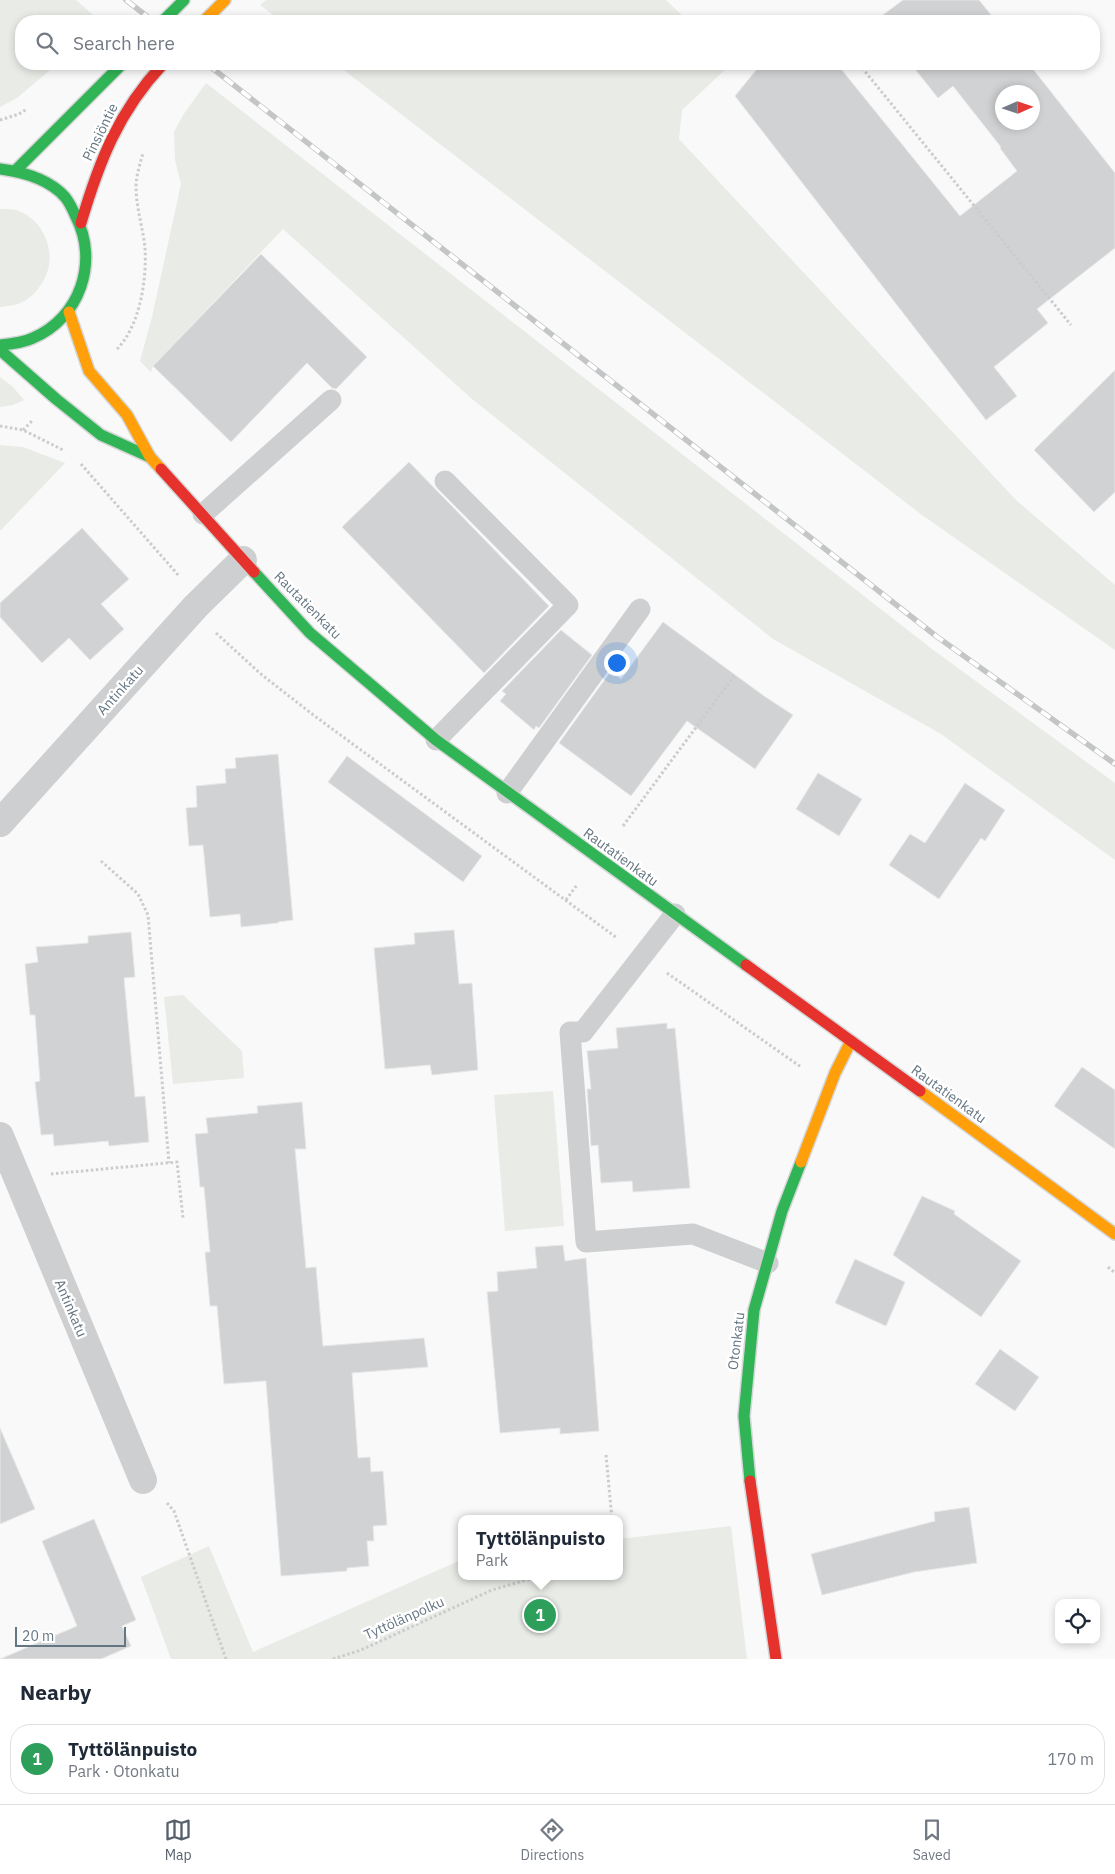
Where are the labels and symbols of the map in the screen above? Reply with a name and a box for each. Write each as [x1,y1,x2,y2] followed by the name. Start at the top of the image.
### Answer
[995,85,1040,130] north arrow
[78,100,122,164] street label: Pinsiöntie
[270,567,346,643] street label: Rautatienkatu
[604,650,630,676] your location
[93,661,147,719] street label: Antinkatu
[580,824,662,890] street label: Rautatienkatu
[908,1061,990,1127] street label: Rautatienkatu
[51,1276,91,1340] street label: Antinkatu
[724,1311,748,1371] street label: Otonkatu
[361,1592,447,1644] street label: Tyttölänpolku
[524,1596,556,1634] pin: 1
[15,1624,126,1647] scale bar

